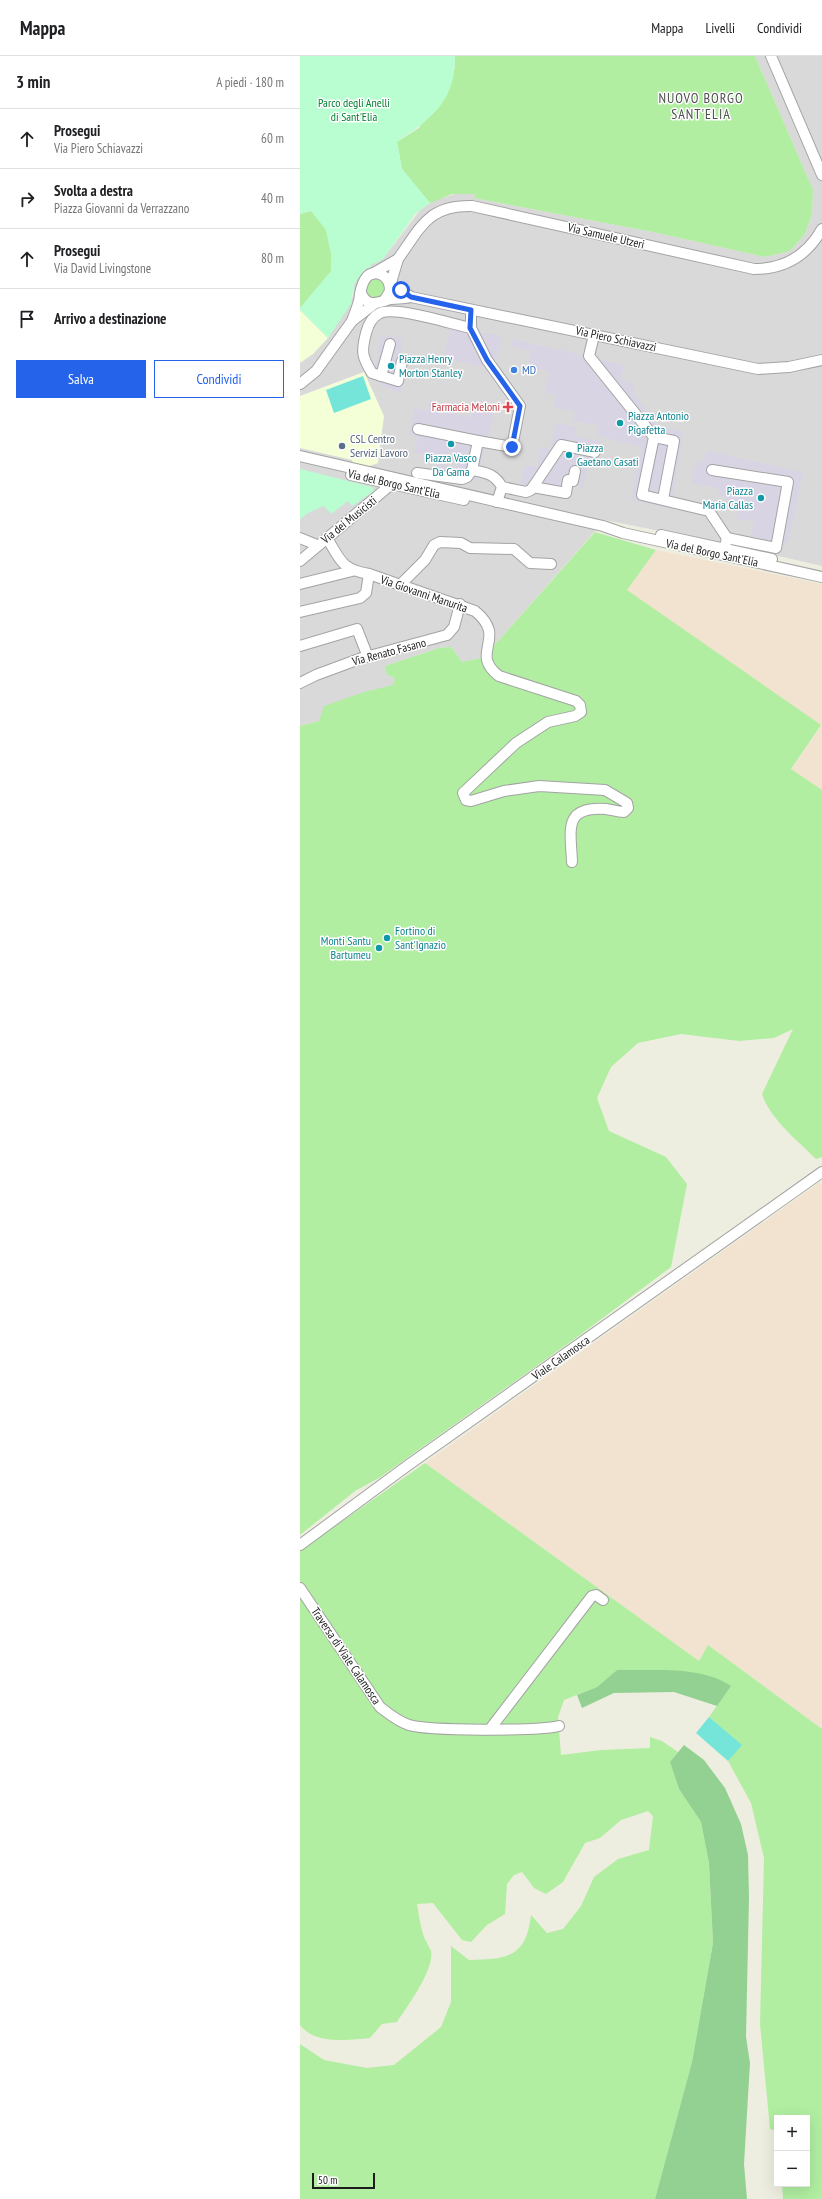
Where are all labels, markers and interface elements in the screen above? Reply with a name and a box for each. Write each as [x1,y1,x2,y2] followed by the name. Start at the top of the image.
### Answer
[20,16,65,40] text: Mappa
[651,19,683,37] text: Mappa
[705,19,735,37] text: Livelli
[757,19,802,37] text: Condividi
[16,71,50,93] text: 3 min
[216,74,284,91] text: A piedi · 180 m
[658,89,744,123] district label: NUOVO BORGO SANT'ELIA
[318,95,390,124] park label: Parco degli Anelli di Sant'Elia
[54,121,100,140] text: Prosegui
[16,128,38,150] icon: ahead
[261,130,284,147] text: 60 m
[54,140,143,157] text: Via Piero Schiavazzi
[54,181,133,200] text: Svolta a destra
[16,188,38,210] icon: right
[261,190,284,207] text: 40 m
[54,200,189,217] text: Piazza Giovanni da Verrazzano
[565,219,646,252] street label: Via Samuele Utzeri
[54,241,100,260] text: Prosegui
[16,248,38,270] icon: ahead
[261,250,284,267] text: 80 m
[54,260,151,277] text: Via David Livingstone
[392,281,410,299] route start
[16,308,38,330] icon: arrive
[54,309,167,328] text: Arrivo a destinazione
[573,322,658,354] street label: Via Piero Schiavazzi
[399,351,463,380] place label: Piazza Henry Morton Stanley
[16,360,146,398] button: Salva
[154,360,284,398] button: Condividi
[386,361,396,371] marker: Piazza Henry Morton Stanley
[522,362,536,377] place label: MD
[509,365,519,375] marker: MD
[432,399,500,414] place label: Farmacia Meloni
[503,402,513,412] marker: Farmacia Meloni
[628,408,689,437] place label: Piazza Antonio Pigafetta
[615,418,625,428] marker: Piazza Antonio Pigafetta
[350,431,408,460] place label: CSL Centro Servizi Lavoro
[503,438,521,456] route end
[446,439,456,449] marker: Piazza Vasco Da Gama
[577,440,639,469] place label: Piazza Gaetano Casati
[337,441,347,451] marker: CSL Centro Servizi Lavoro
[425,450,477,479] place label: Piazza Vasco Da Gama
[564,450,574,460] marker: Piazza Gaetano Casati
[346,465,442,501] street label: Via del Borgo Sant'Elia
[703,483,753,512] place label: Piazza Maria Callas
[317,493,380,547] street label: Via dei Musicisti
[756,493,766,503] marker: Piazza Maria Callas
[664,535,760,570] street label: Via del Borgo Sant'Elia
[378,571,470,616] street label: Via Giovanni Manurita
[349,634,427,669] street label: Via Renato Fasano
[395,923,446,952] place label: Fortino di Sant'Ignazio
[321,933,371,962] place label: Monti Santu Bartumeu
[382,933,392,943] marker: Fortino di Sant'Ignazio
[374,943,384,953] marker: Monti Santu Bartumeu
[528,1332,593,1384] street label: Viale Calamosca
[308,1604,385,1707] street label: Traversa di Viale Calamosca
[774,2115,810,2187] map controls
[774,2115,810,2151] button: +
[774,2151,810,2187] button: −
[312,2171,375,2190] scale bar
[318,2173,337,2187] text: 50 m

